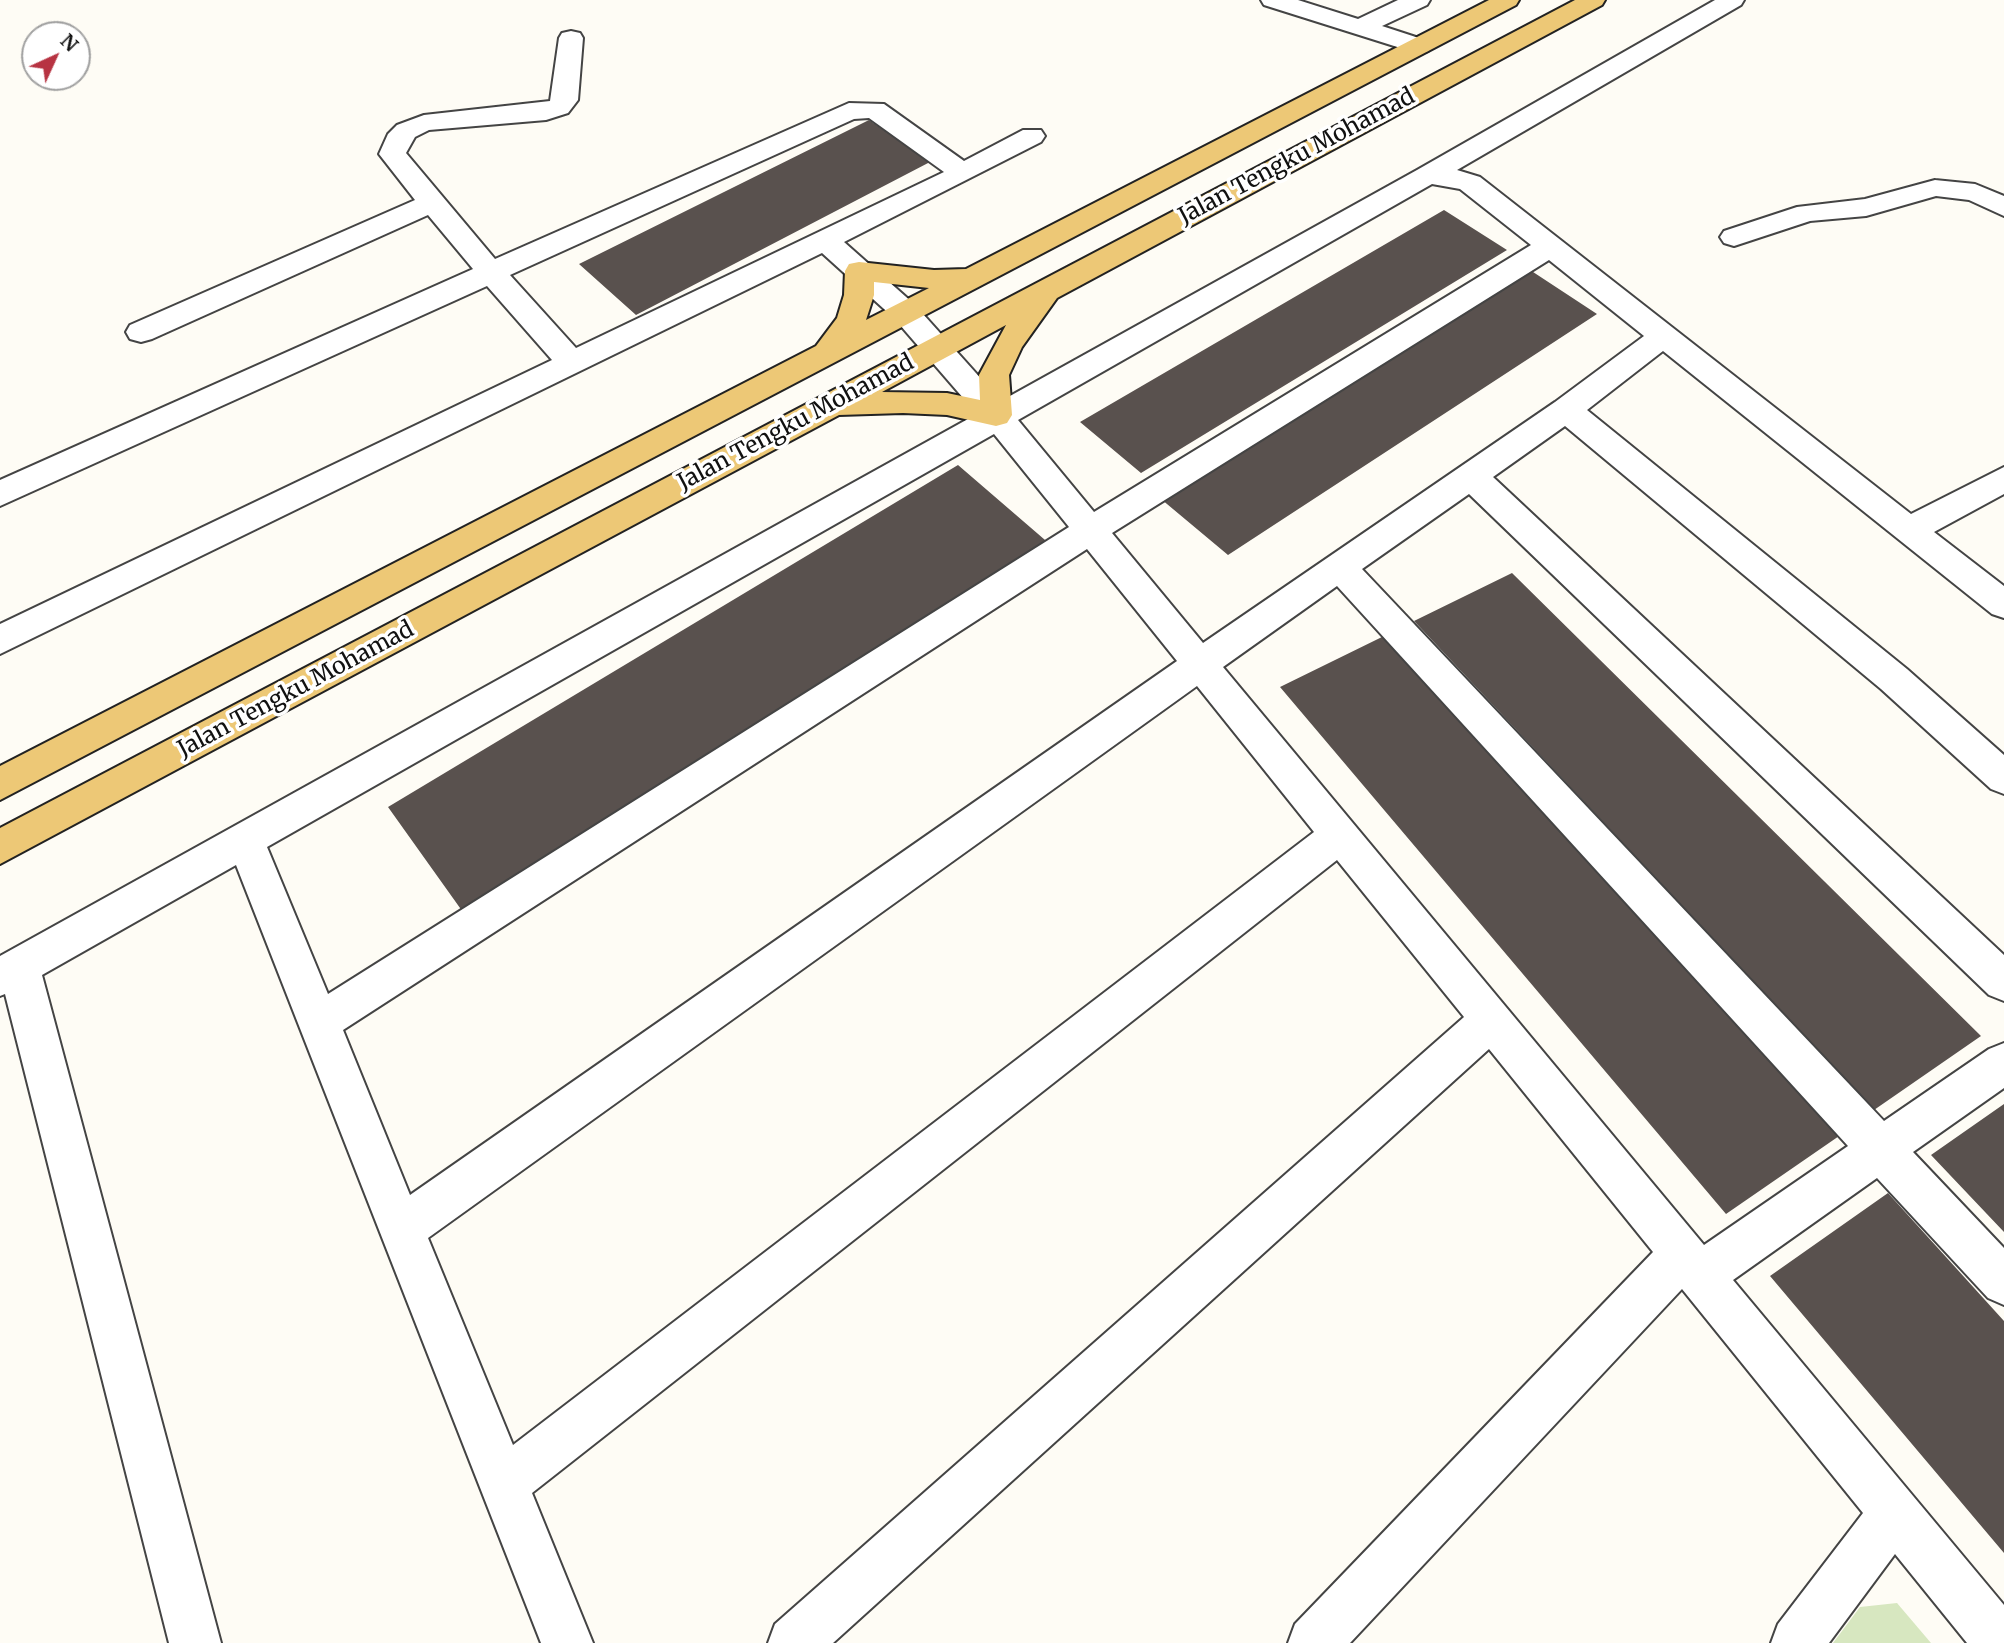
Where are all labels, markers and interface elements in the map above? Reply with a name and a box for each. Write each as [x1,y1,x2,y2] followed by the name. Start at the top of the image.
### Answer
[21,21,91,91] north arrow
[56,29,83,56] text: N
[1174,83,1420,231] street label: Jalan Tengku Mohamad
[673,349,919,497] street label: Jalan Tengku Mohamad
[173,616,419,764] street label: Jalan Tengku Mohamad

